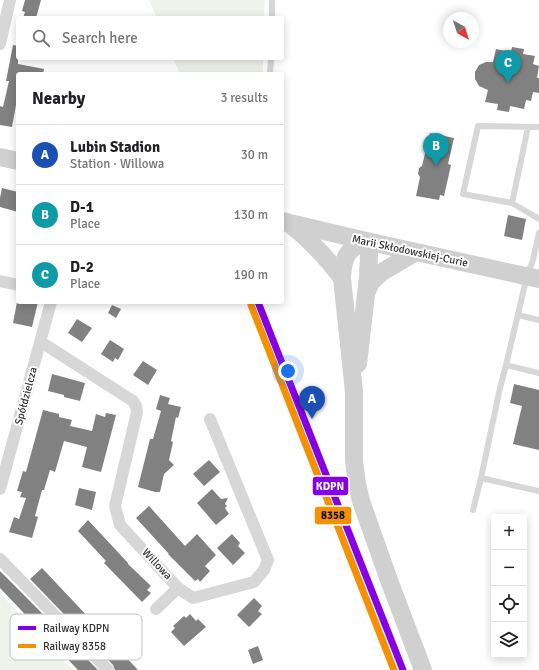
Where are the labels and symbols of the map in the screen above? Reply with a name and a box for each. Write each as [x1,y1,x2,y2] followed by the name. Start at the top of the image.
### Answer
[443,12,479,48] north arrow
[495,50,521,83] pin: C
[423,133,449,166] pin: B
[351,232,469,270] street label: Marii Skłodowskiej-Curie
[278,361,298,381] your location
[12,365,40,426] street label: Spółdzielcza
[299,386,325,419] pin: A
[312,476,349,496] line badge: KDPN
[316,480,344,493] text: KDPN
[314,506,352,525] line badge: 8358
[321,509,345,522] text: 8358
[139,546,175,582] street label: Willowa
[10,614,142,660] legend
[43,622,110,635] text: Railway KDPN
[43,640,106,653] text: Railway 8358

